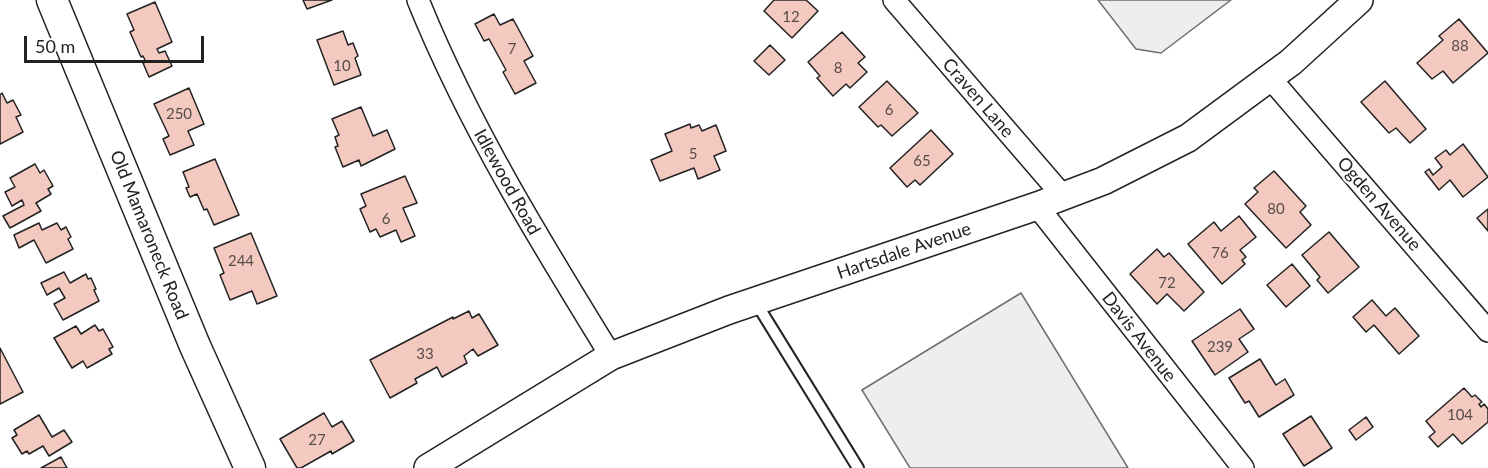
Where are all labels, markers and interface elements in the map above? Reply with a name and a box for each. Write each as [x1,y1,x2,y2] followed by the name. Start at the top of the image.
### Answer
[782,8,800,26] house number: 12
[27,24,207,62] scale bar
[35,35,75,57] text: 50 m
[1451,37,1469,55] house number: 88
[508,40,516,58] house number: 7
[938,54,1018,142] street label: Craven Lane
[333,57,351,75] house number: 10
[834,59,842,77] house number: 8
[885,101,893,119] house number: 6
[166,105,192,123] house number: 250
[469,125,545,239] street label: Idlewood Road
[689,145,697,163] house number: 5
[105,147,193,323] street label: Old Mamaroneck Road
[913,152,931,170] house number: 65
[1332,153,1426,255] street label: Ogden Avenue
[1267,200,1285,218] house number: 80
[382,210,390,228] house number: 6
[834,218,974,284] street label: Hartsdale Avenue
[1211,244,1229,262] house number: 76
[228,252,254,270] house number: 244
[1158,274,1176,292] house number: 72
[1097,288,1181,386] street label: Davis Avenue
[1207,338,1233,356] house number: 239
[416,345,434,363] house number: 33
[1447,406,1473,424] house number: 104
[308,431,326,449] house number: 27

